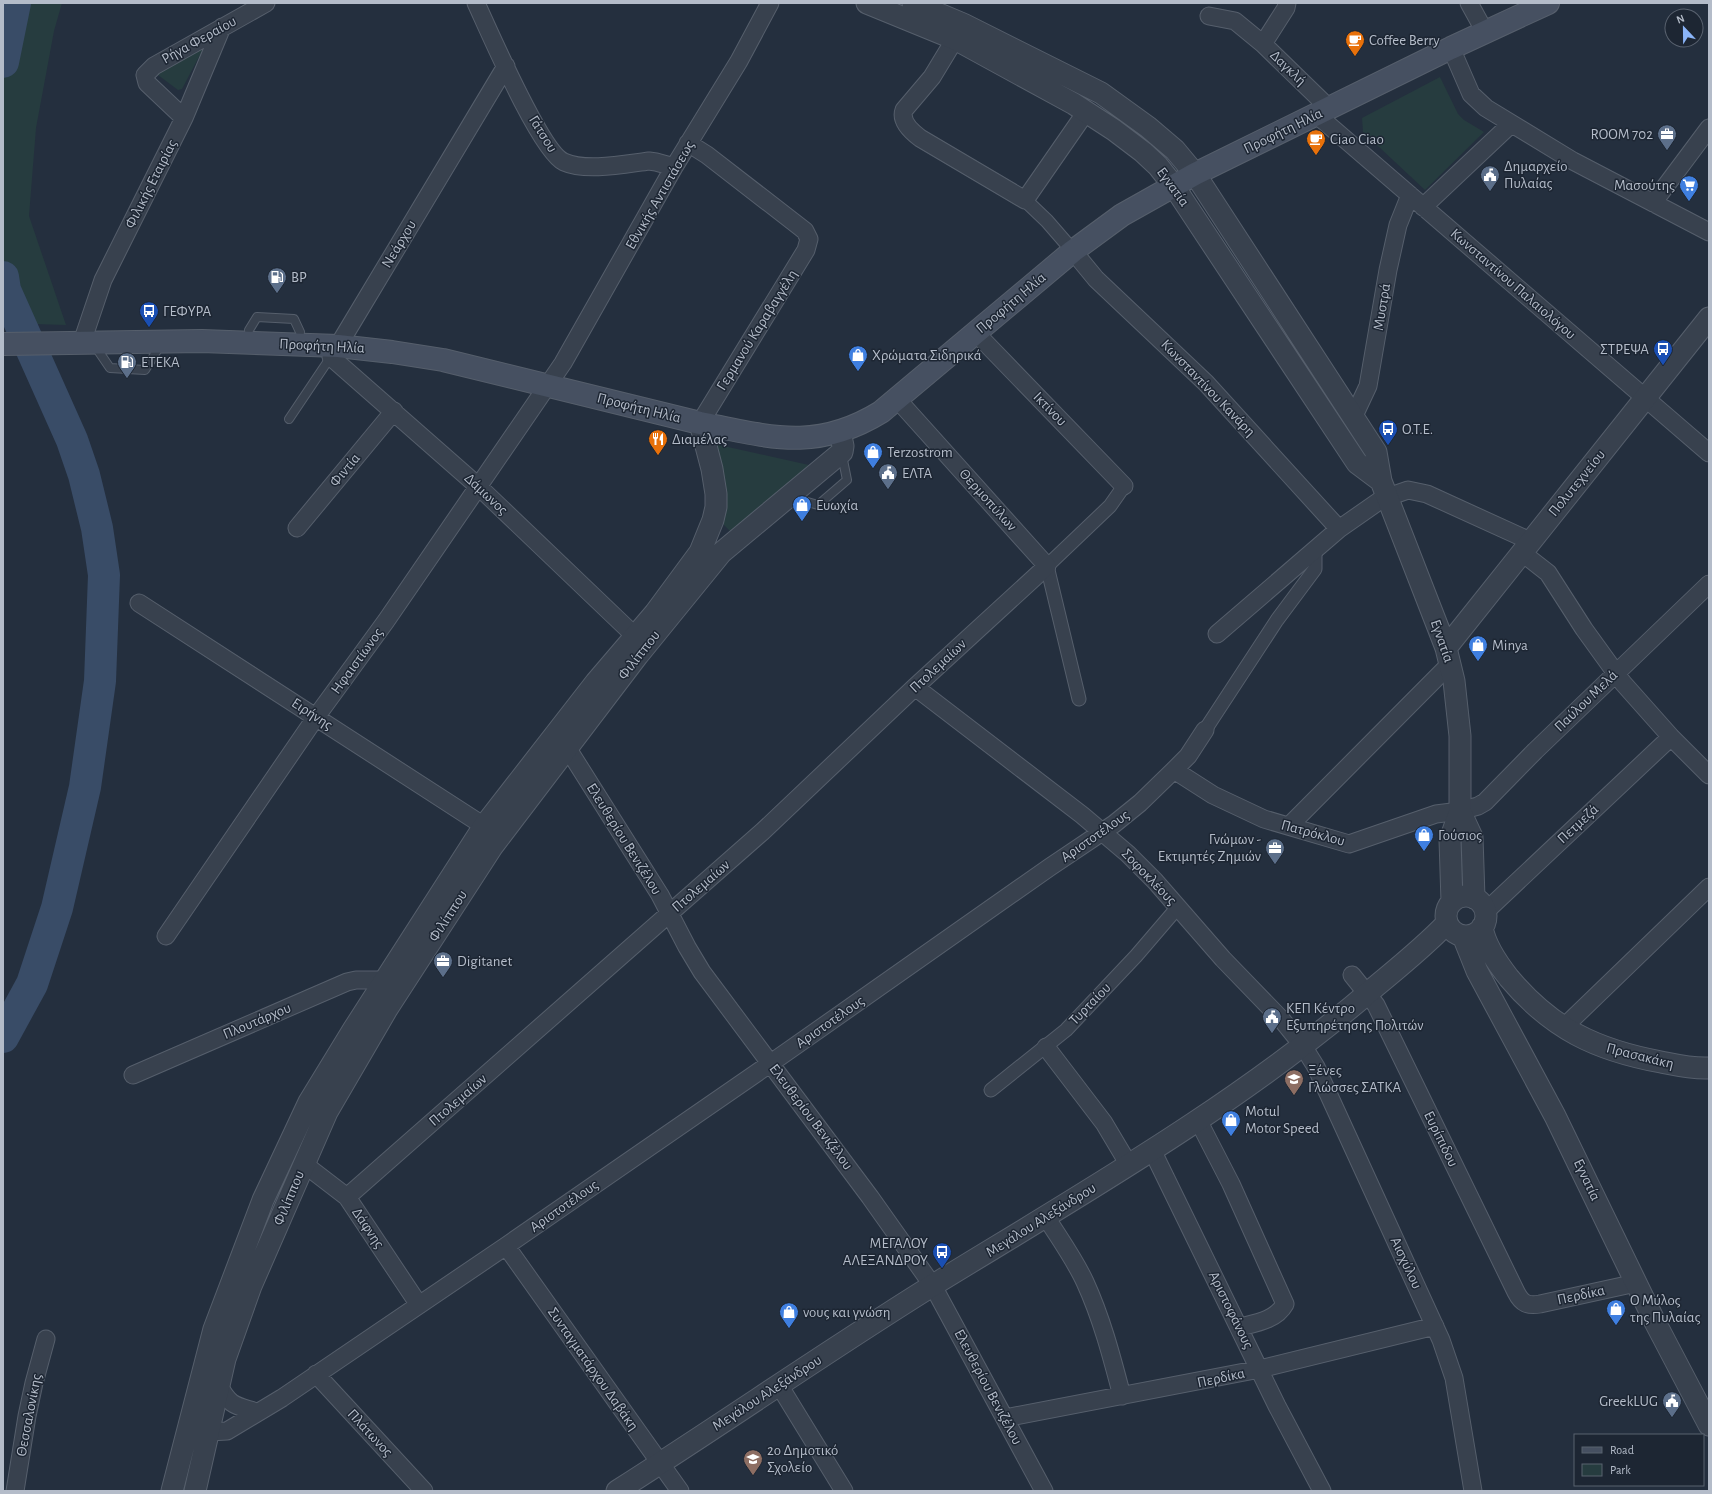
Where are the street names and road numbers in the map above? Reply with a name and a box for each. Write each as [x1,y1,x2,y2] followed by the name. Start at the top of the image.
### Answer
[159,13,239,67] street label: Ρήγα Φεραίου
[1267,47,1309,89] street label: Δαγκλή
[1241,105,1325,157] street label: Προφήτη Ηλία
[526,113,560,155] street label: Γάτσου
[122,137,180,231] street label: Φιλικής Εταιρίας
[623,138,697,252] street label: Εθνικής Αντιστάσεως
[1154,165,1192,209] street label: Εγνατία
[379,217,419,271] street label: Νεάρχου
[1447,226,1579,342] street label: Κωνσταντίνου Παλαιολόγου
[714,267,800,393] street label: Γερμανού Καραβαγγέλη
[973,270,1049,336] street label: Προφήτη Ηλία
[1371,282,1393,332] street label: Μυστρά
[279,336,365,356] street label: Προφήτη Ηλία
[1158,337,1258,439] street label: Κωνσταντίνου Κανάρη
[1030,389,1070,429] street label: Ικτίνου
[596,390,683,426] street label: Προφήτη Ηλία
[1546,447,1608,519] street label: Πολυτεχνείου
[327,450,363,490] street label: Φιντία
[956,466,1020,534] street label: Θερμοπύλων
[461,470,511,518] street label: Δάμωνος
[1428,618,1456,665] street label: Εγνατία
[328,625,386,697] street label: Ηφαιστίωνος
[615,627,663,683] street label: Φιλίππου
[907,636,969,696] street label: Πτολεμαίων
[1552,667,1620,735] street label: Παύλου Μελά
[289,695,335,733] street label: Ειρήνης
[584,781,664,897] street label: Ελευθερίου Βενιζέλου
[1555,801,1601,846] street label: Πετμεζά
[1058,807,1132,865] street label: Αριστοτέλους
[1279,817,1347,849] street label: Πατρόκλου
[1119,846,1179,908] street label: Σοφοκλέους
[669,857,733,915] street label: Πτολεμαίων
[426,888,470,944] street label: Φιλίππου
[1066,980,1114,1028] street label: Τυρταίου
[793,993,867,1051] street label: Αριστοτέλους
[221,1000,293,1042] street label: Πλουτάρχου
[1605,1040,1675,1072] street label: Πρασακάκη
[766,1061,856,1173] street label: Ελευθερίου Βενιζέλου
[426,1071,490,1129] street label: Πτολεμαίων
[1421,1109,1461,1169] street label: Ευρίπιδου
[1571,1157,1603,1203] street label: Εγνατία
[271,1168,307,1228] street label: Φιλίππου
[527,1177,601,1235] street label: Αριστοτέλους
[983,1180,1099,1260] street label: Μεγάλου Αλεξάνδρου
[349,1205,387,1251] street label: Δάφνης
[1387,1235,1425,1291] street label: Αισχύλου
[1206,1269,1256,1351] street label: Αριστοφάνους
[1556,1283,1606,1307] street label: Περδίκα
[545,1305,641,1433] street label: Συνταγματάρχου Δαβάκη
[951,1327,1025,1447] street label: Ελευθερίου Βενιζέλου
[710,1352,824,1434] street label: Μεγάλου Αλεξάνδρου
[1196,1366,1246,1390] street label: Περδίκα
[14,1372,44,1457] street label: Θεσσαλονίκης
[345,1406,396,1460] street label: Πλάτωνος

